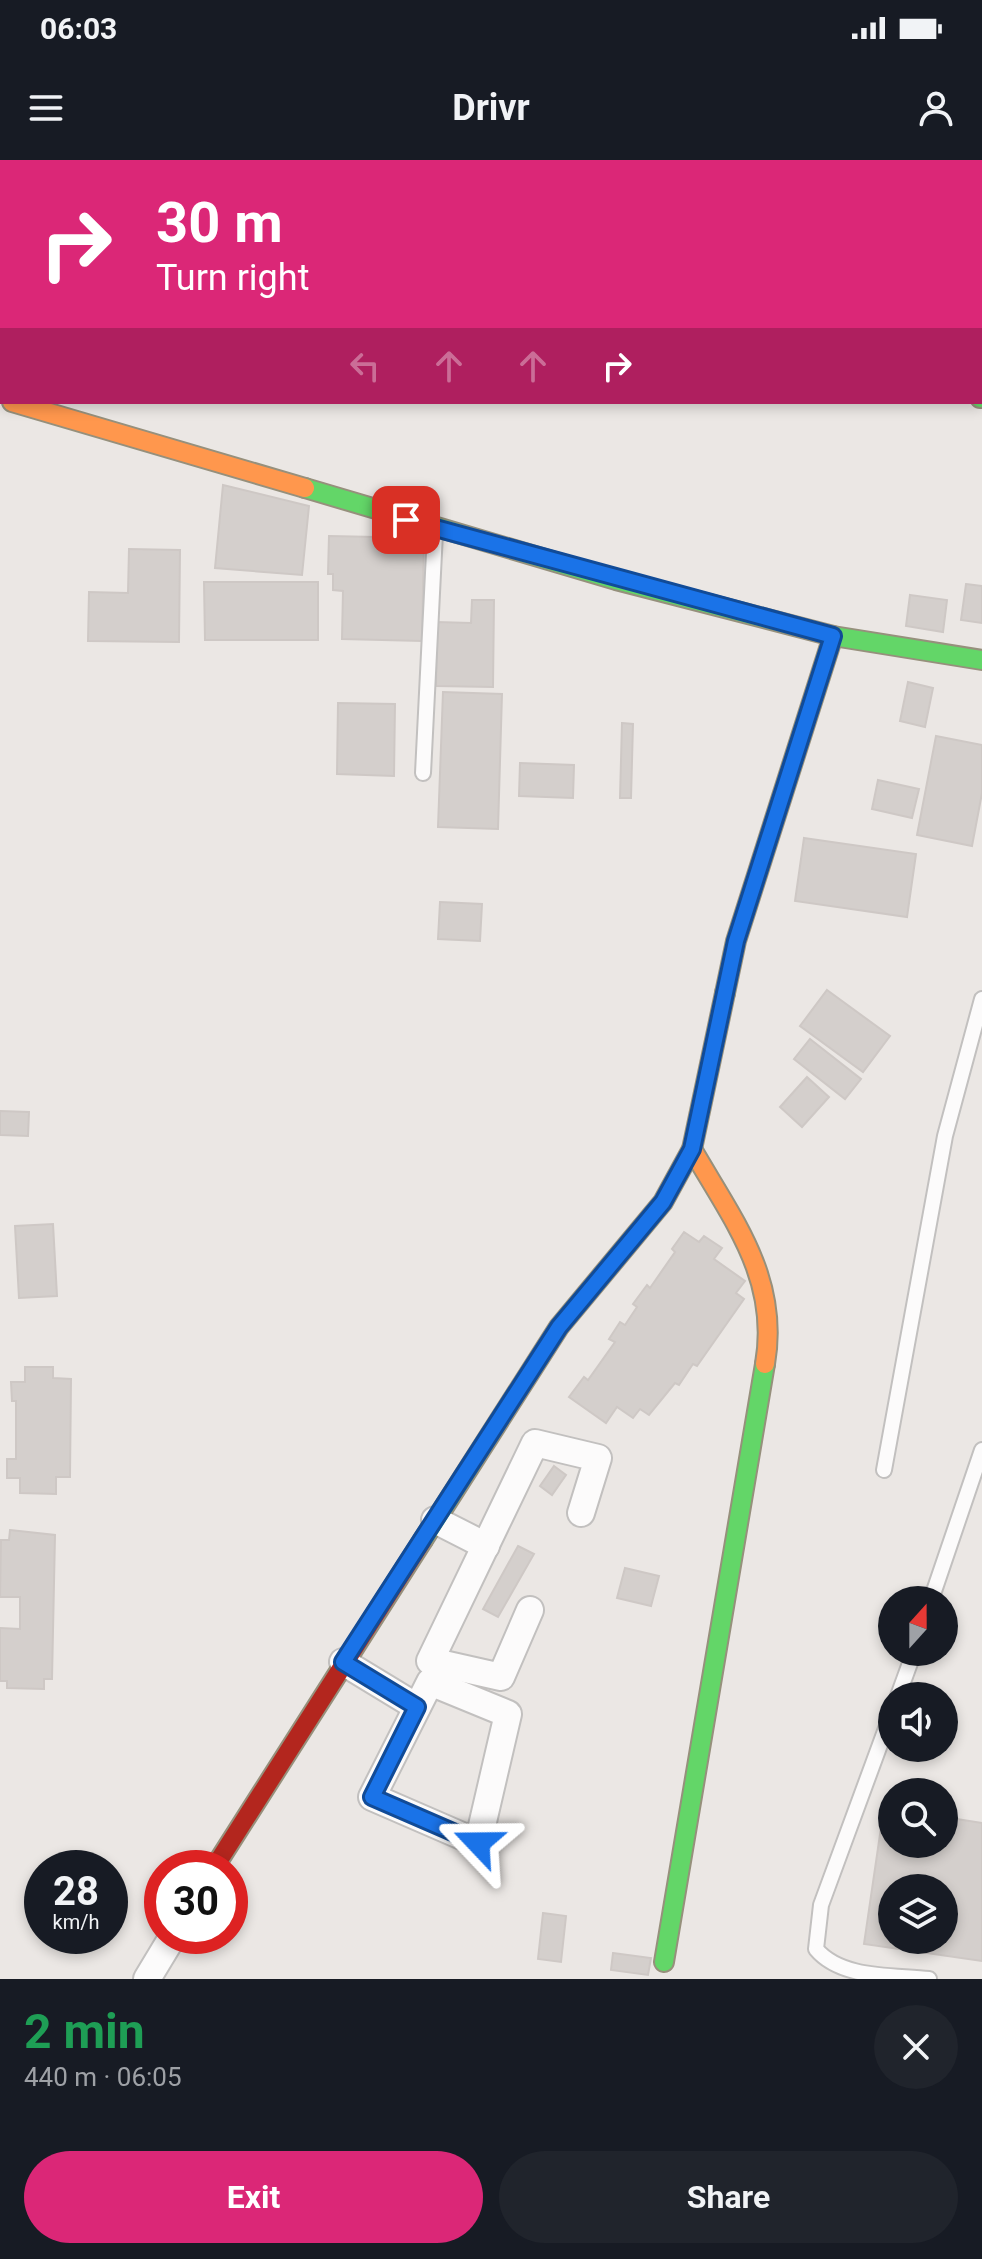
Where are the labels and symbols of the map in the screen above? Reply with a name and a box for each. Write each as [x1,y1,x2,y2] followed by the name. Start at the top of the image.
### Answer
[372,486,440,554] pin
[878,1586,958,1666] north arrow
[436,1801,520,1885] position arrow
[144,1850,248,1954] speed limit sign: 30

